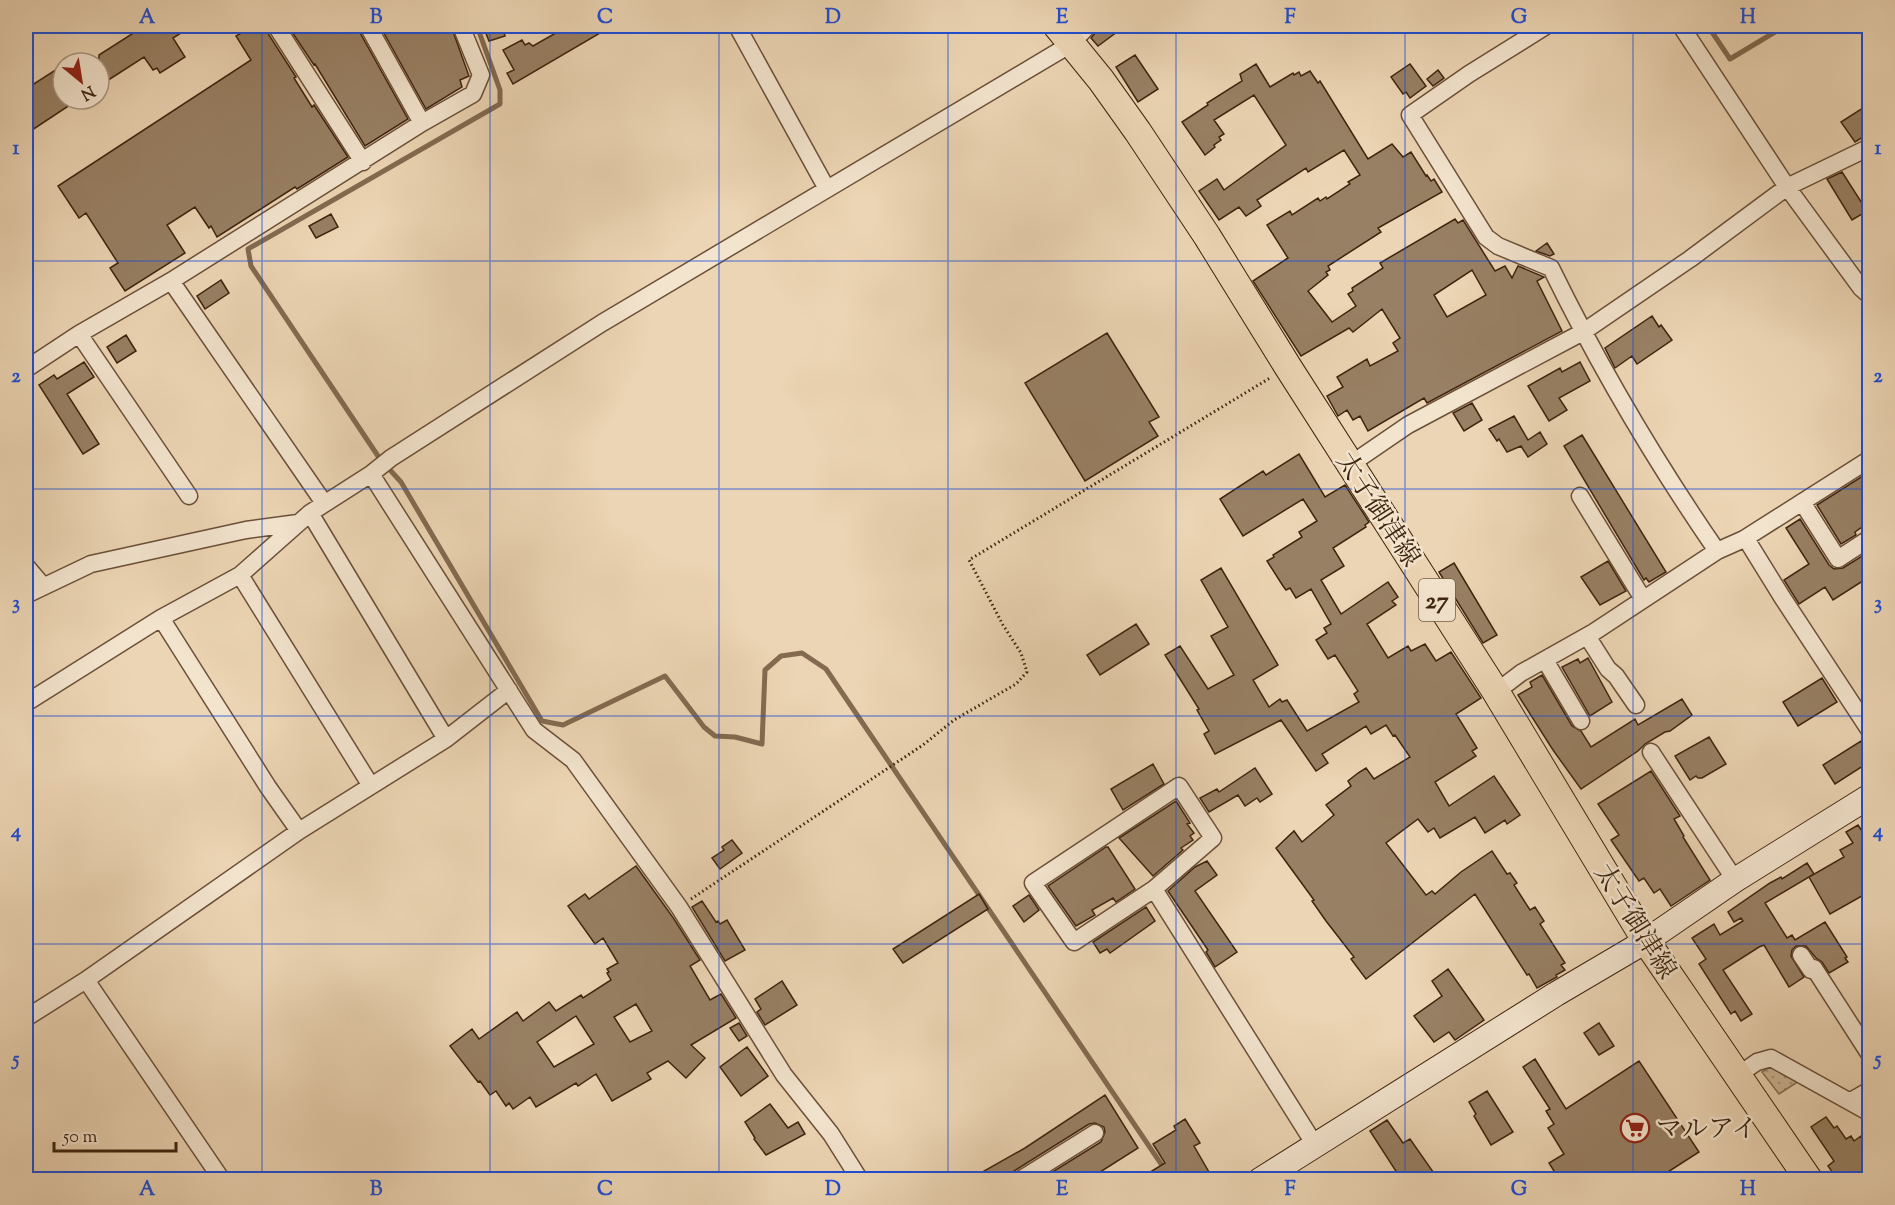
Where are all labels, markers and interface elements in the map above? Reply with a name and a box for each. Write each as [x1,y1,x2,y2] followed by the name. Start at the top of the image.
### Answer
[139,4,156,33] text: A
[370,4,383,33] text: B
[597,4,613,33] text: C
[825,4,841,33] text: D
[1056,4,1069,33] text: E
[1284,4,1296,33] text: F
[1511,4,1528,33] text: G
[1740,4,1756,33] text: H
[51,51,111,111] north arrow
[76,79,99,105] text: N
[13,135,20,164] text: 1
[1875,135,1882,164] text: 1
[11,363,21,392] text: 2
[1873,363,1883,392] text: 2
[1326,446,1428,575] street label: 太子御津線
[1419,579,1455,621] road number: 27
[12,590,20,619] text: 3
[1874,590,1882,619] text: 3
[10,818,21,847] text: 4
[1872,818,1883,847] text: 4
[1584,857,1684,987] street label: 太子御津線
[11,1046,20,1075] text: 5
[1873,1046,1882,1075] text: 5
[1619,1112,1651,1144] supermarket icon: マルアイ
[1656,1112,1758,1149] place label: マルアイ
[54,1115,176,1153] scale bar
[62,1125,98,1151] text: 50 m
[139,1176,156,1205] text: A
[370,1176,383,1205] text: B
[597,1176,613,1205] text: C
[825,1176,841,1205] text: D
[1056,1176,1069,1205] text: E
[1284,1176,1296,1205] text: F
[1511,1176,1528,1205] text: G
[1740,1176,1756,1205] text: H

